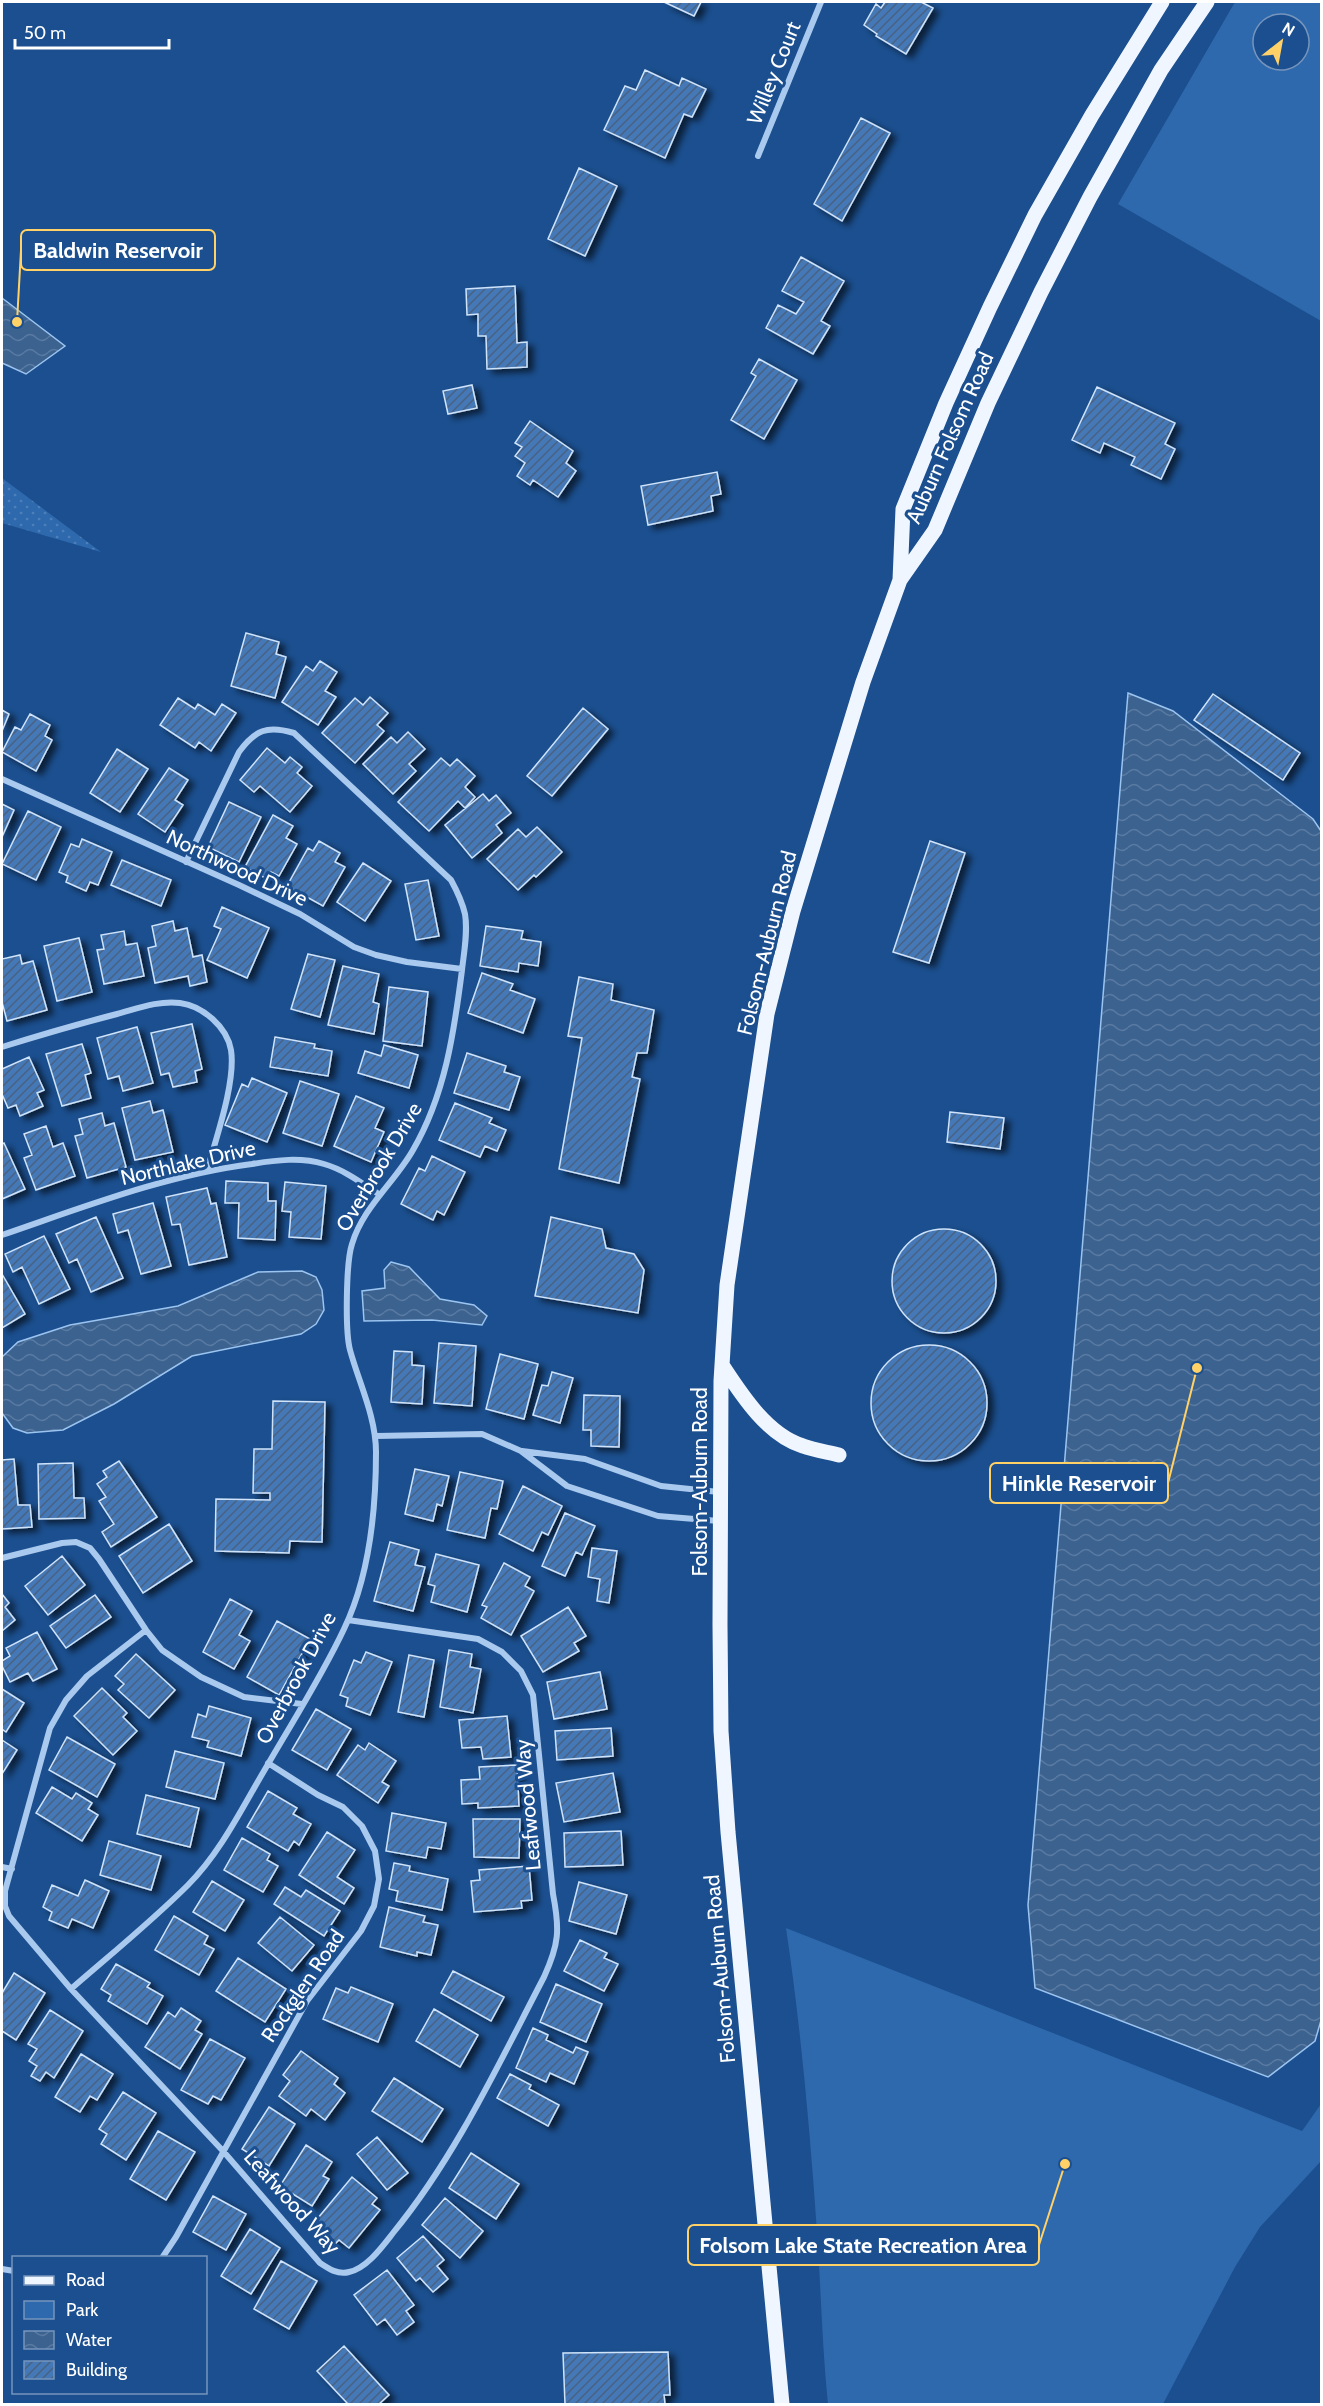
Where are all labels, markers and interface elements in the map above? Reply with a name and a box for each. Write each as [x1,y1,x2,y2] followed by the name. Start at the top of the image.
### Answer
[15,12,170,50] scale bar
[1251,12,1311,72] north arrow
[742,18,806,128] street label: Willey Court
[1279,19,1298,41] text: N
[24,22,66,44] text: 50 m
[21,230,215,270] callout: Baldwin Reservoir
[33,237,204,264] text: Baldwin Reservoir
[901,348,999,527] street label: Auburn Folsom Road
[163,824,312,911] street label: Northwood Drive
[732,848,802,1038] street label: Folsom-Auburn Road
[330,1097,427,1236] street label: Overbrook Drive
[118,1135,258,1190] street label: Northlake Drive
[687,1387,712,1577] street label: Folsom-Auburn Road
[990,1463,1168,1503] callout: Hinkle Reservoir
[1002,1470,1157,1497] text: Hinkle Reservoir
[250,1607,341,1748] street label: Overbrook Drive
[509,1738,546,1872] street label: Leafwood Way
[699,1874,740,2064] street label: Folsom-Auburn Road
[256,1925,349,2047] street label: Rockglen Road
[239,2144,346,2259] street label: Leafwood Way
[688,2225,1039,2265] callout: Folsom Lake State Recreation Area
[699,2232,1027,2259] text: Folsom Lake State Recreation Area
[12,2256,207,2394] legend
[66,2269,105,2291] text: Road
[66,2299,99,2321] text: Park
[66,2329,112,2351] text: Water
[66,2359,128,2381] text: Building

